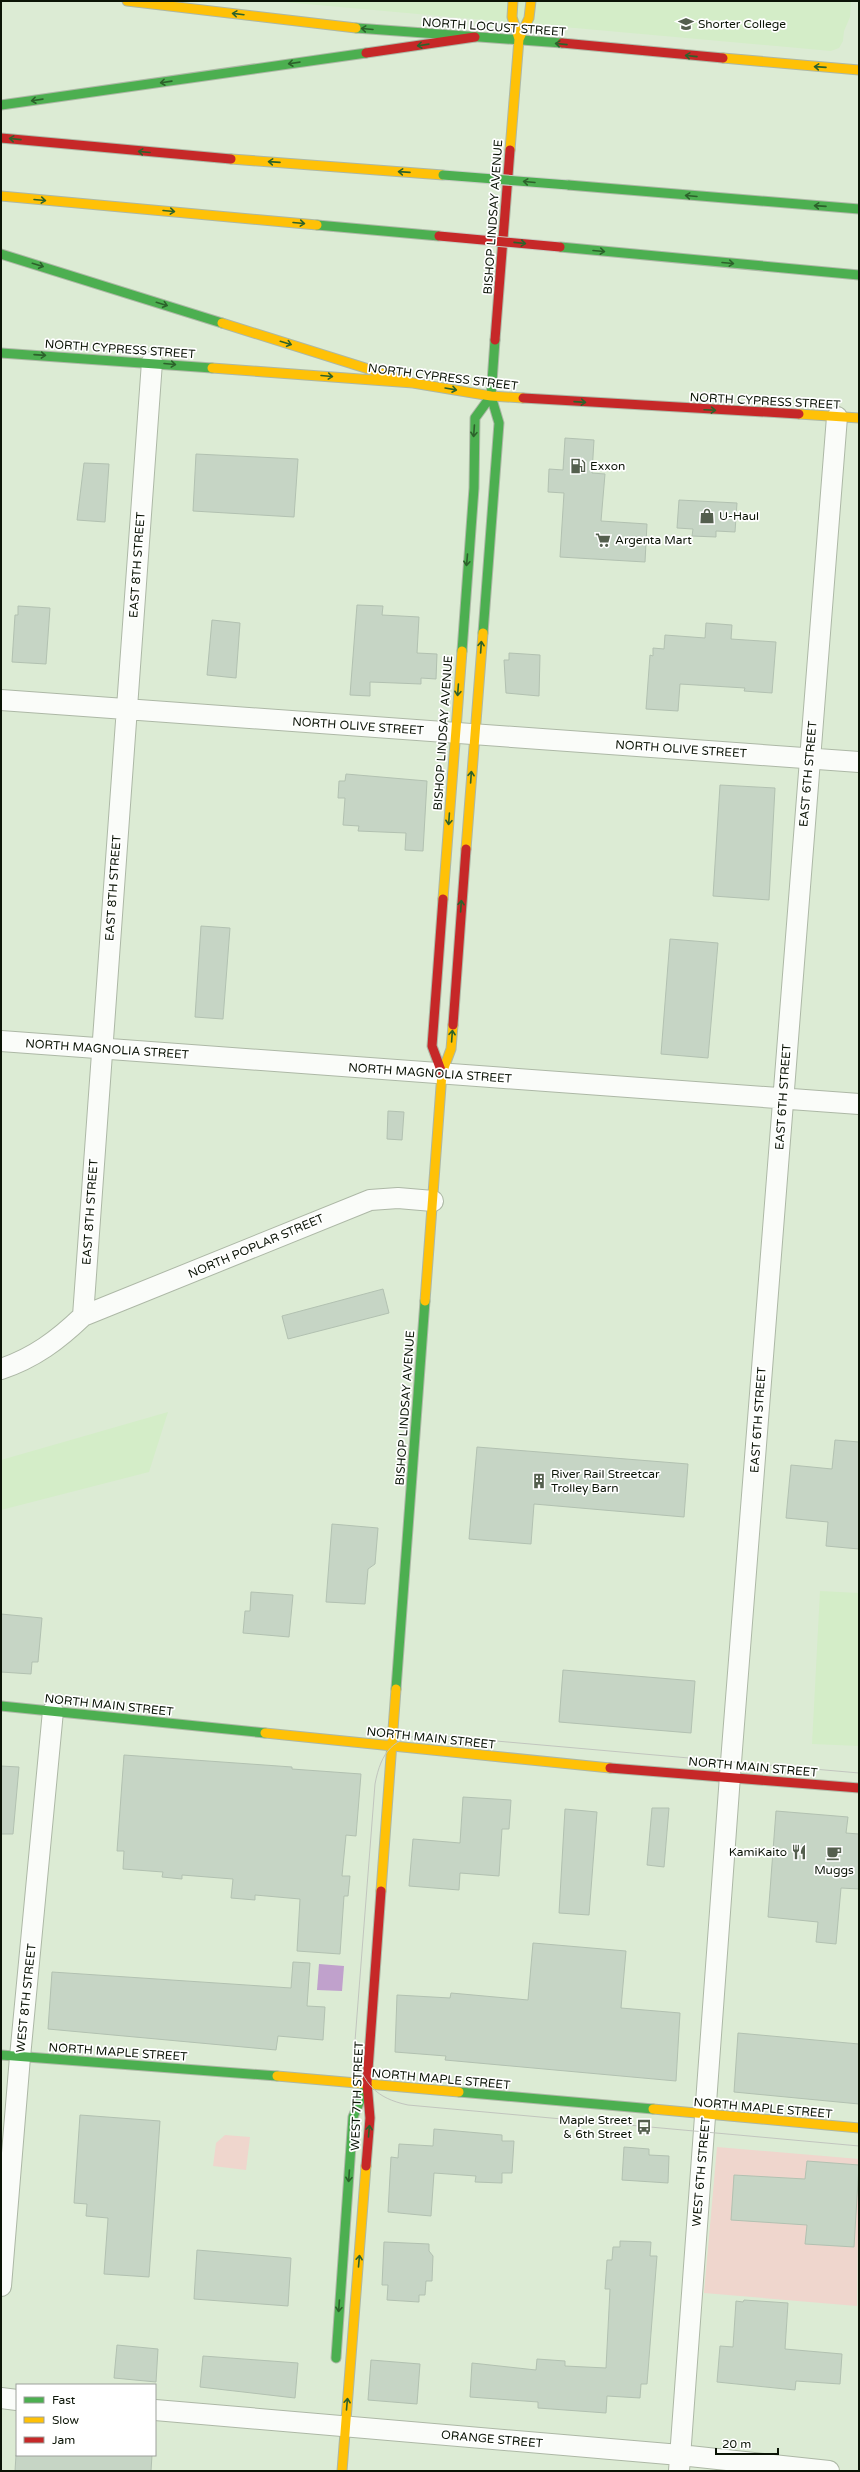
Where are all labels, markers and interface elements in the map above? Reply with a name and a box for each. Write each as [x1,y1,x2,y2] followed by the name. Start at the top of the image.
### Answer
[232,10,245,18] one-way arrow
[422,15,567,39] street label: NORTH LOCUST STREET
[677,15,695,33] school or university icon: Shorter College
[698,17,786,31] place label: Shorter College
[361,25,374,32] one-way arrow
[555,40,568,47] one-way arrow
[417,41,430,49] one-way arrow
[685,52,698,60] one-way arrow
[288,59,301,67] one-way arrow
[814,64,827,71] one-way arrow
[160,78,173,86] one-way arrow
[31,96,44,104] one-way arrow
[9,136,22,143] one-way arrow
[481,139,505,295] street label: BISHOP LINDSAY AVENUE
[138,149,151,156] one-way arrow
[268,159,281,166] one-way arrow
[398,169,411,176] one-way arrow
[523,179,536,186] one-way arrow
[684,192,697,200] one-way arrow
[33,196,46,203] one-way arrow
[814,203,827,210] one-way arrow
[162,208,175,215] one-way arrow
[292,219,305,227] one-way arrow
[513,240,526,247] one-way arrow
[592,247,605,254] one-way arrow
[721,259,734,266] one-way arrow
[32,262,44,270] one-way arrow
[156,301,169,308] one-way arrow
[44,337,196,361] street label: NORTH CYPRESS STREET
[280,340,293,347] one-way arrow
[33,352,46,359] one-way arrow
[163,360,176,367] one-way arrow
[367,361,519,393] street label: NORTH CYPRESS STREET
[320,372,333,380] one-way arrow
[444,386,457,394] one-way arrow
[689,390,841,412] street label: NORTH CYPRESS STREET
[573,398,586,406] one-way arrow
[703,406,716,413] one-way arrow
[471,424,478,437] one-way arrow
[569,457,587,475] fuel station icon: Exxon
[590,459,625,473] place label: Exxon
[698,507,716,525] shop icon: U-Haul
[719,509,759,523] place label: U-Haul
[126,511,148,619] street label: EAST 8TH STREET
[594,531,612,549] supermarket icon: Argenta Mart
[615,533,692,547] place label: Argenta Mart
[464,553,471,566] one-way arrow
[477,641,484,654] one-way arrow
[431,655,455,811] street label: BISHOP LINDSAY AVENUE
[454,683,461,696] one-way arrow
[292,714,425,738] street label: NORTH OLIVE STREET
[796,720,820,828] street label: EAST 6TH STREET
[615,737,748,761] street label: NORTH OLIVE STREET
[468,771,475,784] one-way arrow
[446,812,453,825] one-way arrow
[102,834,124,942] street label: EAST 8TH STREET
[458,900,465,913] one-way arrow
[448,1030,455,1043] one-way arrow
[25,1036,190,1062] street label: NORTH MAGNOLIA STREET
[772,1043,794,1151] street label: EAST 6TH STREET
[348,1060,513,1086] street label: NORTH MAGNOLIA STREET
[79,1158,101,1266] street label: EAST 8TH STREET
[186,1211,327,1281] street label: NORTH POPLAR STREET
[393,1330,417,1486] street label: BISHOP LINDSAY AVENUE
[747,1366,769,1474] street label: EAST 6TH STREET
[551,1467,660,1495] place label: River Rail Streetcar Trolley Barn
[530,1472,548,1490] building icon: River Rail Streetcar Trolley Barn
[44,1691,175,1719] street label: NORTH MAIN STREET
[366,1724,497,1752] street label: NORTH MAIN STREET
[688,1754,819,1780] street label: NORTH MAIN STREET
[790,1843,808,1861] restaurant icon: KamiKaito
[825,1844,843,1862] cafe icon: Muggs
[729,1845,787,1859] place label: KamiKaito
[814,1863,854,1877] place label: Muggs
[13,1942,39,2053] street label: WEST 8TH STREET
[48,2040,189,2064] street label: NORTH MAPLE STREET
[348,2040,366,2151] street label: WEST 7TH STREET
[371,2066,512,2092] street label: NORTH MAPLE STREET
[693,2095,834,2121] street label: NORTH MAPLE STREET
[559,2113,632,2141] place label: Maple Street & 6th Street
[689,2116,713,2227] street label: WEST 6TH STREET
[635,2118,653,2136] bus stop icon: Maple Street & 6th Street
[366,2125,373,2138] one-way arrow
[345,2169,352,2182] one-way arrow
[355,2255,362,2268] one-way arrow
[336,2299,343,2312] one-way arrow
[16,2384,156,2456] legend
[52,2393,76,2407] text: Fast
[343,2398,350,2411] one-way arrow
[52,2413,79,2427] text: Slow
[440,2428,544,2450] street label: ORANGE STREET
[716,2430,778,2456] scale bar
[52,2433,75,2447] text: Jam
[722,2437,751,2451] text: 20 m

